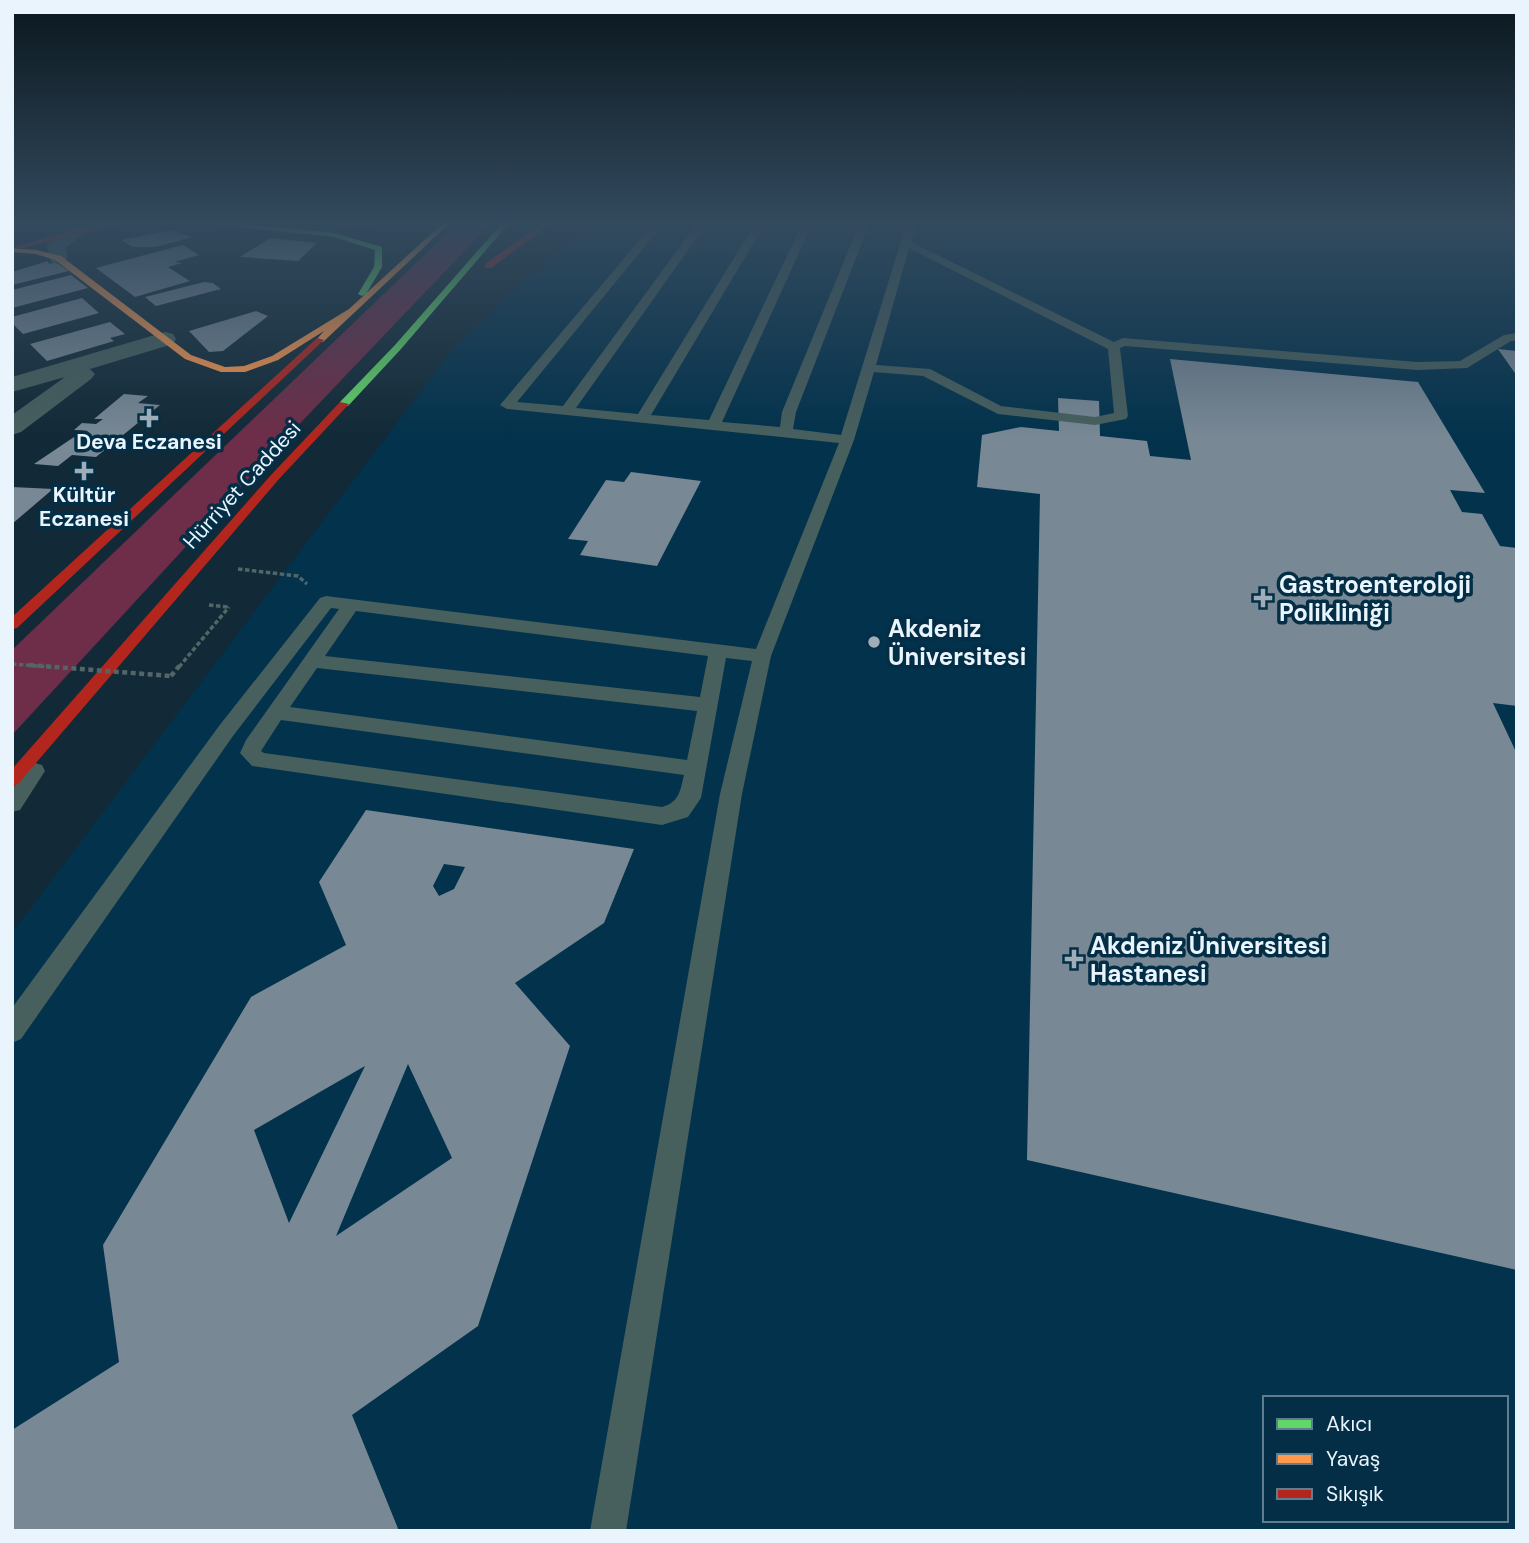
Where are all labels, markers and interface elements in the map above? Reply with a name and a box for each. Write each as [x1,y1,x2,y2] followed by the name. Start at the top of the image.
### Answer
[141,410,157,426] marker: Deva Eczanesi
[177,415,307,555] street label: Hürriyet Caddesi
[76,428,222,456] place label: Deva Eczanesi
[76,463,92,479] marker: Kültür Eczanesi
[39,481,129,533] place label: Kültür Eczanesi
[1279,569,1471,628] place label: Gastroenteroloji Polikliniği
[1253,588,1273,608] marker: Gastroenteroloji Polikliniği
[888,613,1026,672] place label: Akdeniz Üniversitesi
[866,634,882,650] marker: Akdeniz Üniversitesi
[1090,930,1327,989] place label: Akdeniz Üniversitesi Hastanesi
[1064,949,1084,969] marker: Akdeniz Üniversitesi Hastanesi
[1263,1396,1508,1522] legend
[1326,1410,1372,1438] text: Akıcı
[1326,1445,1380,1473] text: Yavaş
[1326,1480,1384,1508] text: Sıkışık

